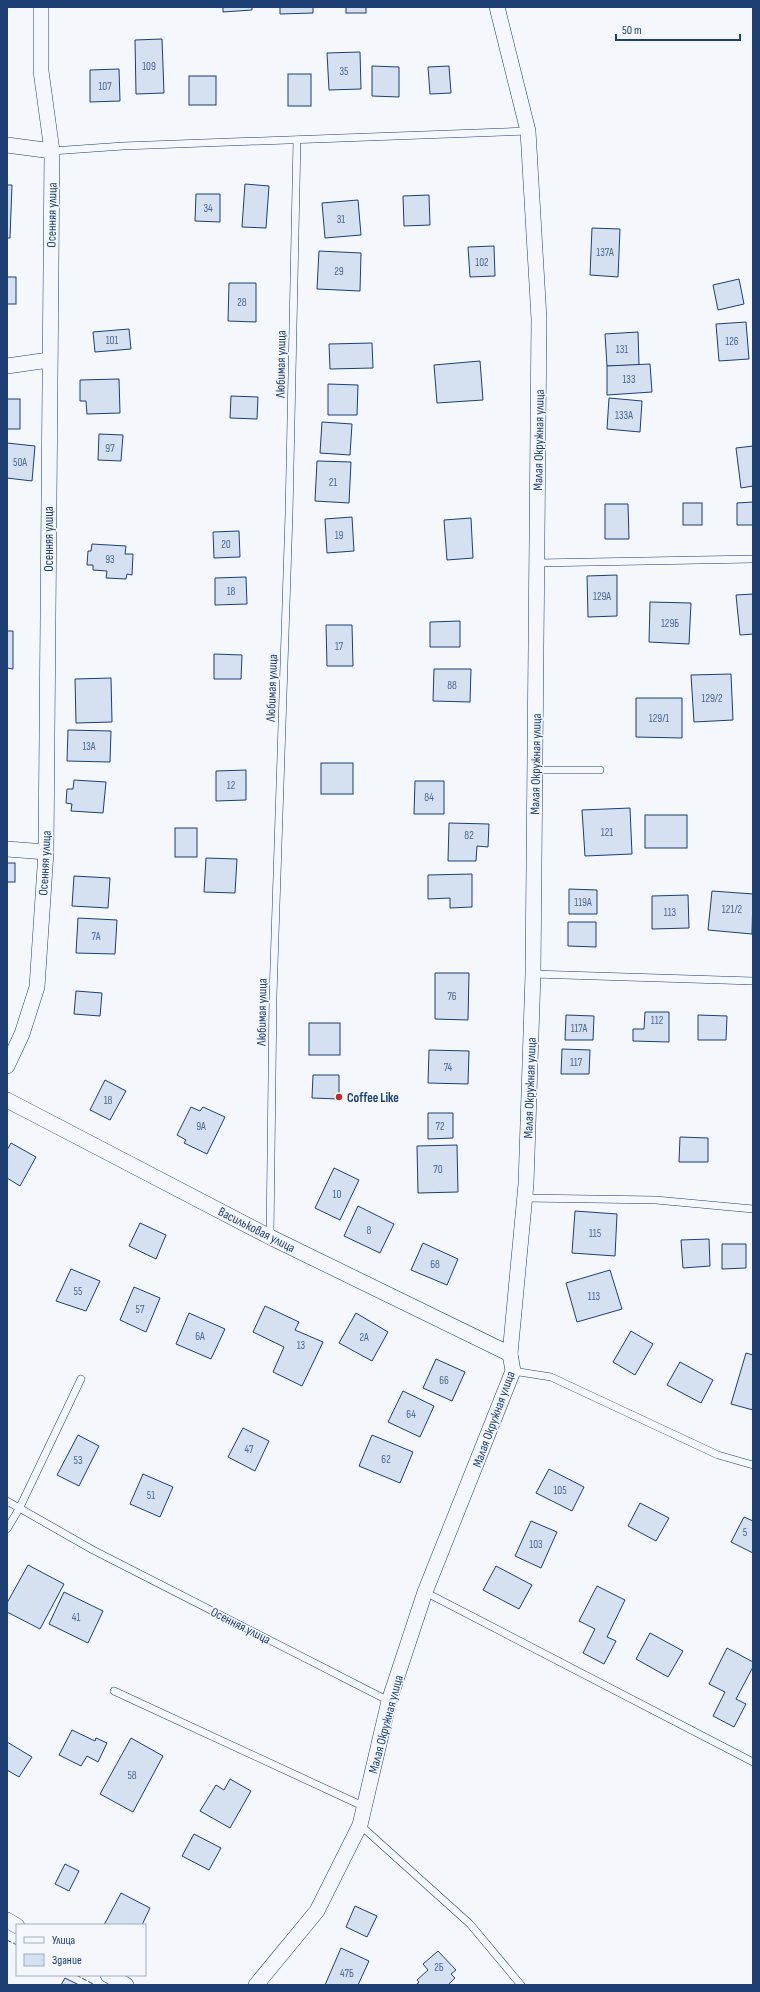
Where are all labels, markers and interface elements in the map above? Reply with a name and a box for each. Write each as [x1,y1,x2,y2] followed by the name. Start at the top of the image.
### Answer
[616,16,740,42] scale bar
[622,23,642,38] text: 50 m
[142,60,156,73] house number: 109
[339,65,349,78] house number: 35
[98,80,112,93] house number: 107
[43,182,61,248] street label: Осенняя улица
[203,202,213,215] house number: 34
[337,213,345,226] house number: 31
[596,246,614,259] house number: 137А
[475,256,489,269] house number: 102
[334,265,344,278] house number: 29
[237,296,247,309] house number: 28
[272,330,290,399] street label: Любимая улица
[106,334,118,347] house number: 101
[725,335,739,348] house number: 126
[616,343,628,356] house number: 131
[622,373,636,386] house number: 133
[530,389,548,491] street label: Малая Окружная улица
[615,409,633,422] house number: 133А
[105,442,115,455] house number: 97
[13,456,27,469] house number: 50А
[329,476,337,489] house number: 21
[41,506,57,572] street label: Осенняя улица
[335,529,343,542] house number: 19
[221,538,231,551] house number: 20
[105,553,115,566] house number: 93
[227,585,236,598] house number: 18
[593,590,611,603] house number: 129А
[661,617,679,630] house number: 129Б
[335,640,344,653] house number: 17
[263,654,281,723] street label: Любимая улица
[447,679,457,692] house number: 88
[701,692,723,705] house number: 129/2
[649,712,669,725] house number: 129/1
[527,713,545,815] street label: Малая Окружная улица
[82,740,96,753] house number: 13А
[227,779,236,792] house number: 12
[424,791,434,804] house number: 84
[601,826,613,839] house number: 121
[464,829,474,842] house number: 82
[35,830,55,896] street label: Осенняя улица
[574,896,592,909] house number: 119А
[722,903,743,916] house number: 121/2
[664,906,677,919] house number: 113
[92,930,101,943] house number: 7А
[253,978,271,1047] street label: Любимая улица
[447,990,457,1003] house number: 76
[651,1014,664,1027] house number: 112
[571,1022,588,1035] house number: 117А
[520,1037,540,1139] street label: Малая Окружная улица
[570,1056,583,1069] house number: 117
[444,1061,453,1074] house number: 74
[347,1090,399,1106] place label: Coffee Like
[334,1092,344,1102] marker: Coffee Like
[104,1094,113,1107] house number: 18
[196,1120,206,1133] house number: 9А
[436,1120,445,1133] house number: 72
[433,1163,443,1176] house number: 70
[333,1188,341,1201] house number: 10
[215,1204,298,1256] street label: Васильковая улица
[367,1224,372,1237] house number: 8
[589,1227,601,1240] house number: 115
[430,1258,440,1271] house number: 68
[74,1285,82,1298] house number: 55
[588,1290,601,1303] house number: 113
[136,1303,145,1316] house number: 57
[195,1330,205,1343] house number: 6А
[359,1331,369,1344] house number: 2А
[297,1339,306,1352] house number: 13
[469,1369,519,1470] street label: Малая Окружная улица
[439,1374,449,1387] house number: 66
[406,1408,416,1421] house number: 64
[245,1443,254,1456] house number: 47
[381,1453,391,1466] house number: 62
[73,1454,83,1467] house number: 53
[553,1484,567,1497] house number: 105
[147,1489,155,1502] house number: 51
[743,1526,747,1539] house number: 5
[529,1538,543,1551] house number: 103
[208,1604,273,1648] street label: Осенняя улица
[72,1611,80,1624] house number: 41
[365,1673,407,1775] street label: Малая Окружная улица
[127,1769,137,1782] house number: 58
[16,1924,146,1976] legend
[52,1933,76,1948] text: Улица
[52,1953,82,1968] text: Здание
[434,1961,444,1974] house number: 2Б
[340,1967,354,1980] house number: 47Б

